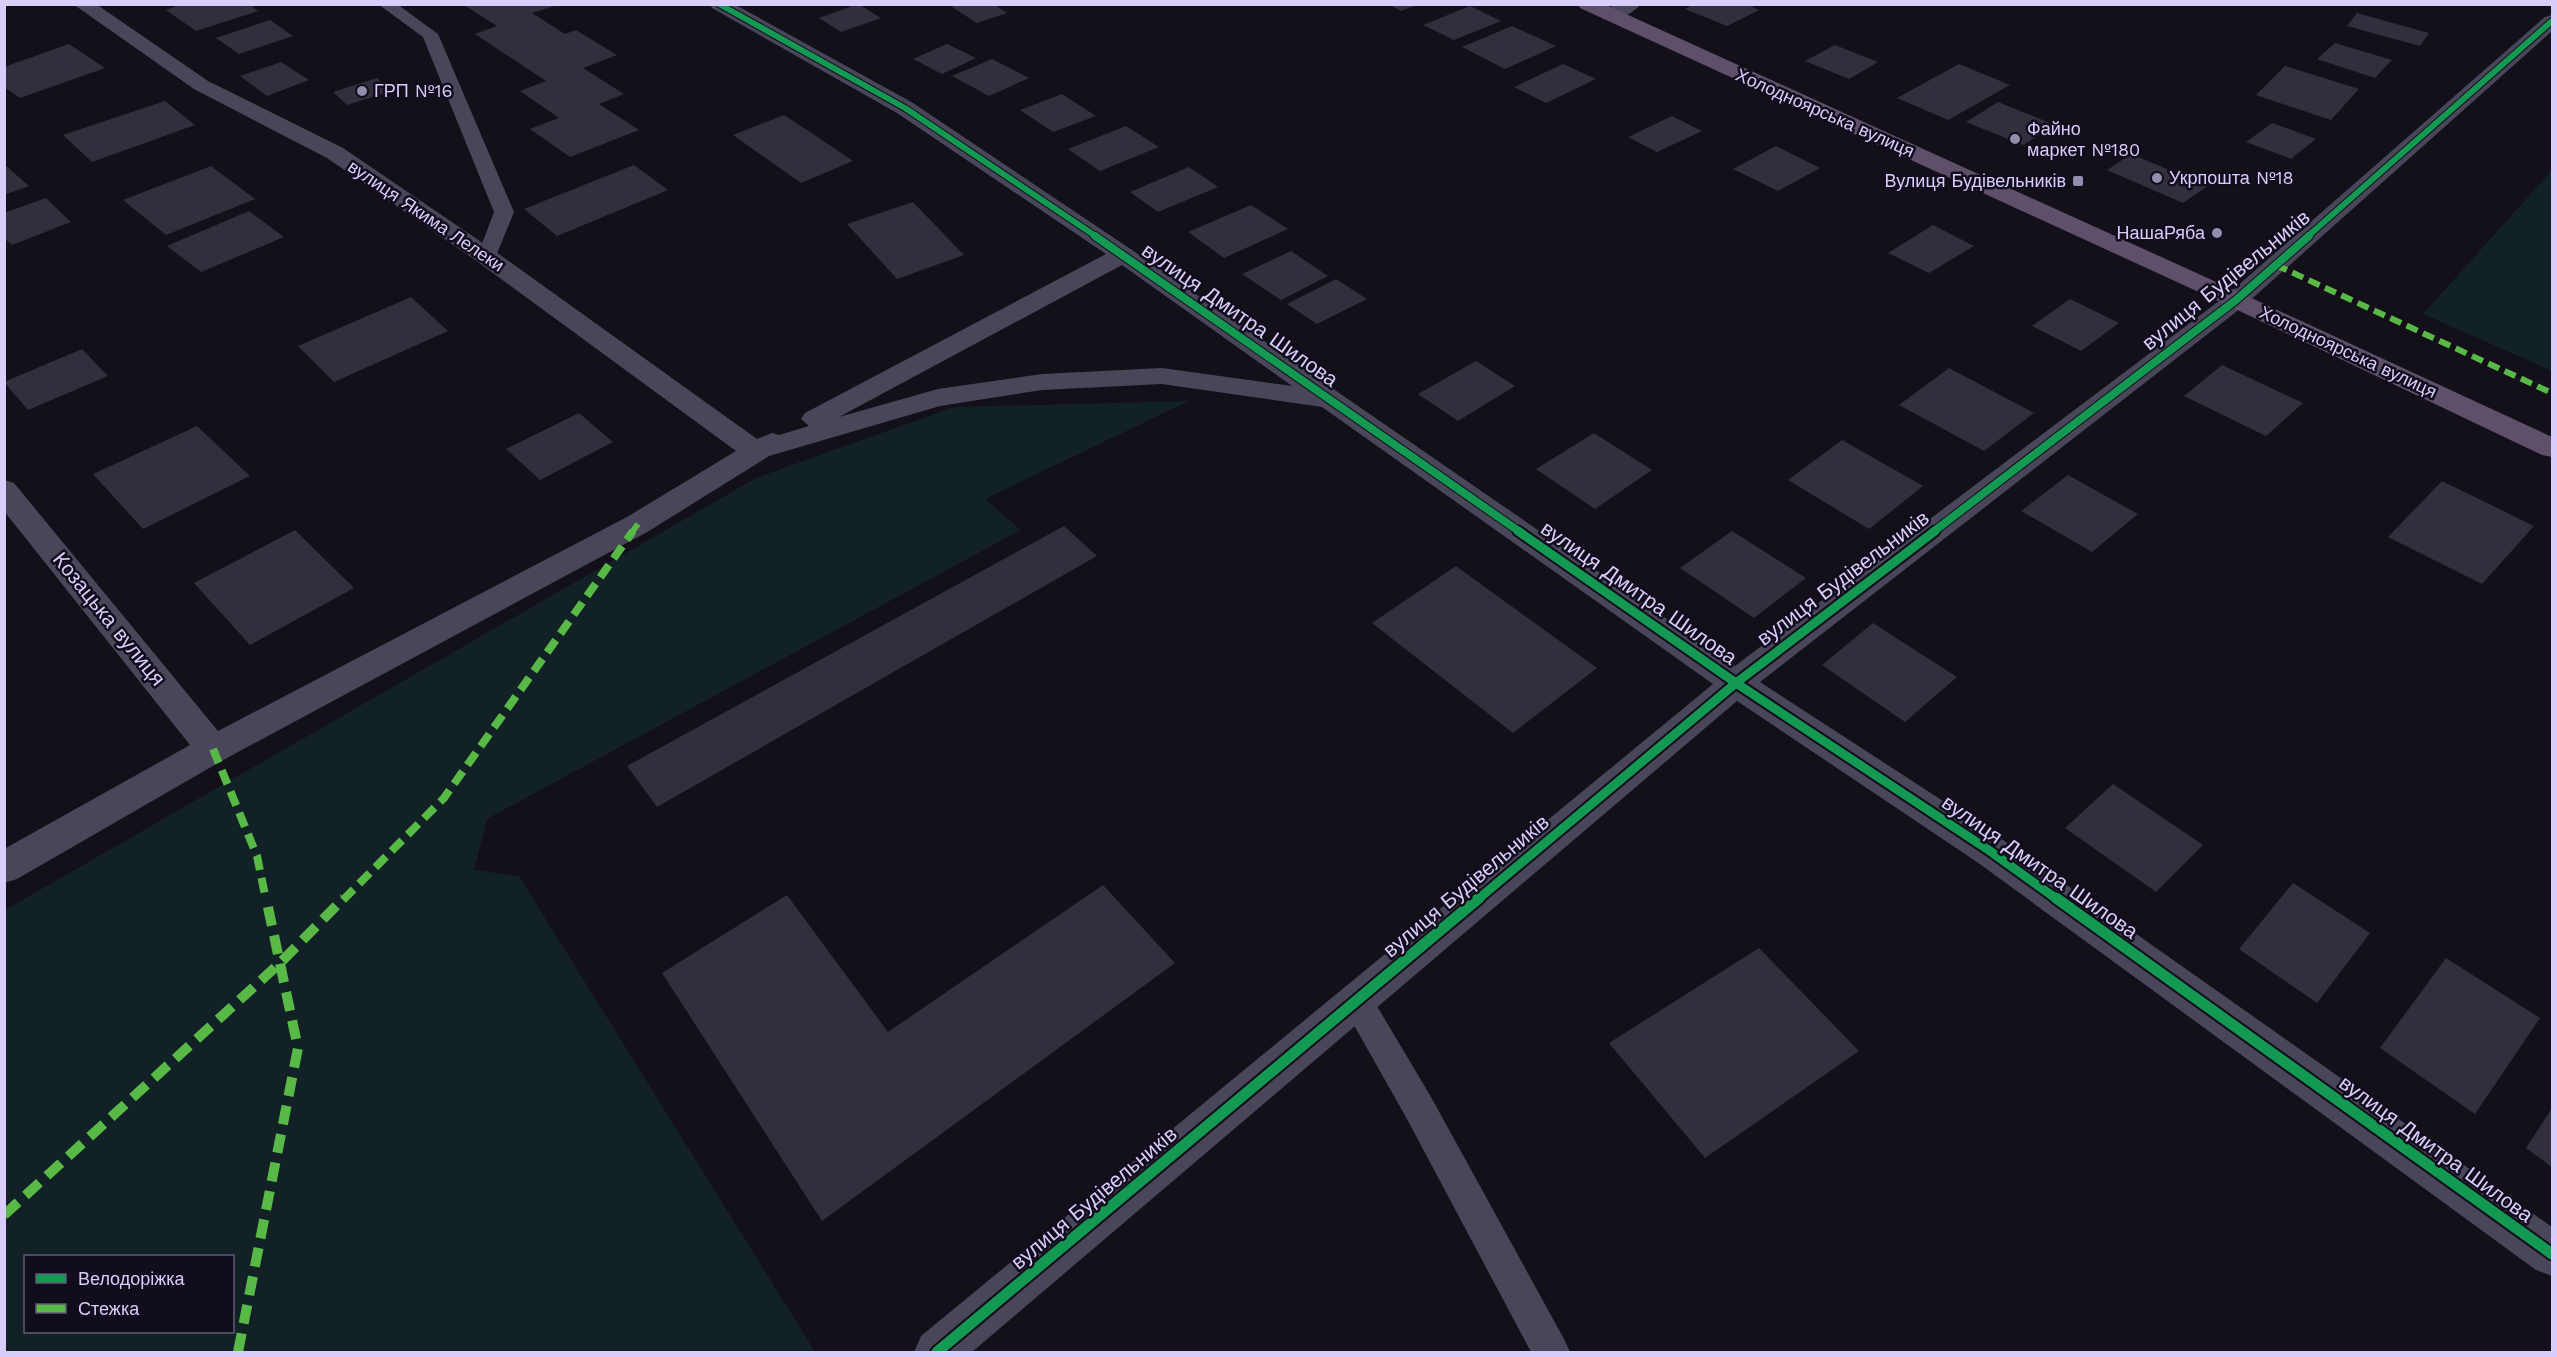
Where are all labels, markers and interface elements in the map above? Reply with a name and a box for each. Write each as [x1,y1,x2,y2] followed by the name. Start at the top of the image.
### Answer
[1733,64,1918,161] street label: Холодноярська вулиця
[374,80,452,101] place label: ГРП №16
[355,84,369,98] marker: ГРП №16
[2027,118,2140,160] place label: Файно маркет №180
[2008,132,2022,146] marker: Файно маркет №180
[344,156,508,276] street label: вулиця Якима Лелеки
[2169,167,2294,188] place label: Укрпошта №18
[1884,170,2066,191] place label: Вулиця Будівельників
[2150,171,2164,185] marker: Укрпошта №18
[2071,174,2085,188] marker: Вулиця Будівельників
[2137,204,2315,355] street label: вулиця Будівельників
[2116,222,2206,243] place label: НашаРяба
[2210,226,2224,240] marker: НашаРяба
[1137,237,1343,392] street label: вулиця Дмитра Шилова
[2256,301,2440,402] street label: Холодноярська вулиця
[1752,505,1934,650] street label: вулиця Будівельників
[1536,515,1742,670] street label: вулиця Дмитра Шилова
[48,547,171,690] street label: Козацька вулиця
[1937,789,2143,944] street label: вулиця Дмитра Шилова
[1378,809,1554,962] street label: вулиця Будівельників
[2334,1070,2538,1228] street label: вулиця Дмитра Шилова
[1006,1121,1182,1274] street label: вулиця Будівельників
[24,1255,234,1333] legend
[78,1268,186,1289] text: Велодоріжка
[78,1298,140,1319] text: Стежка

